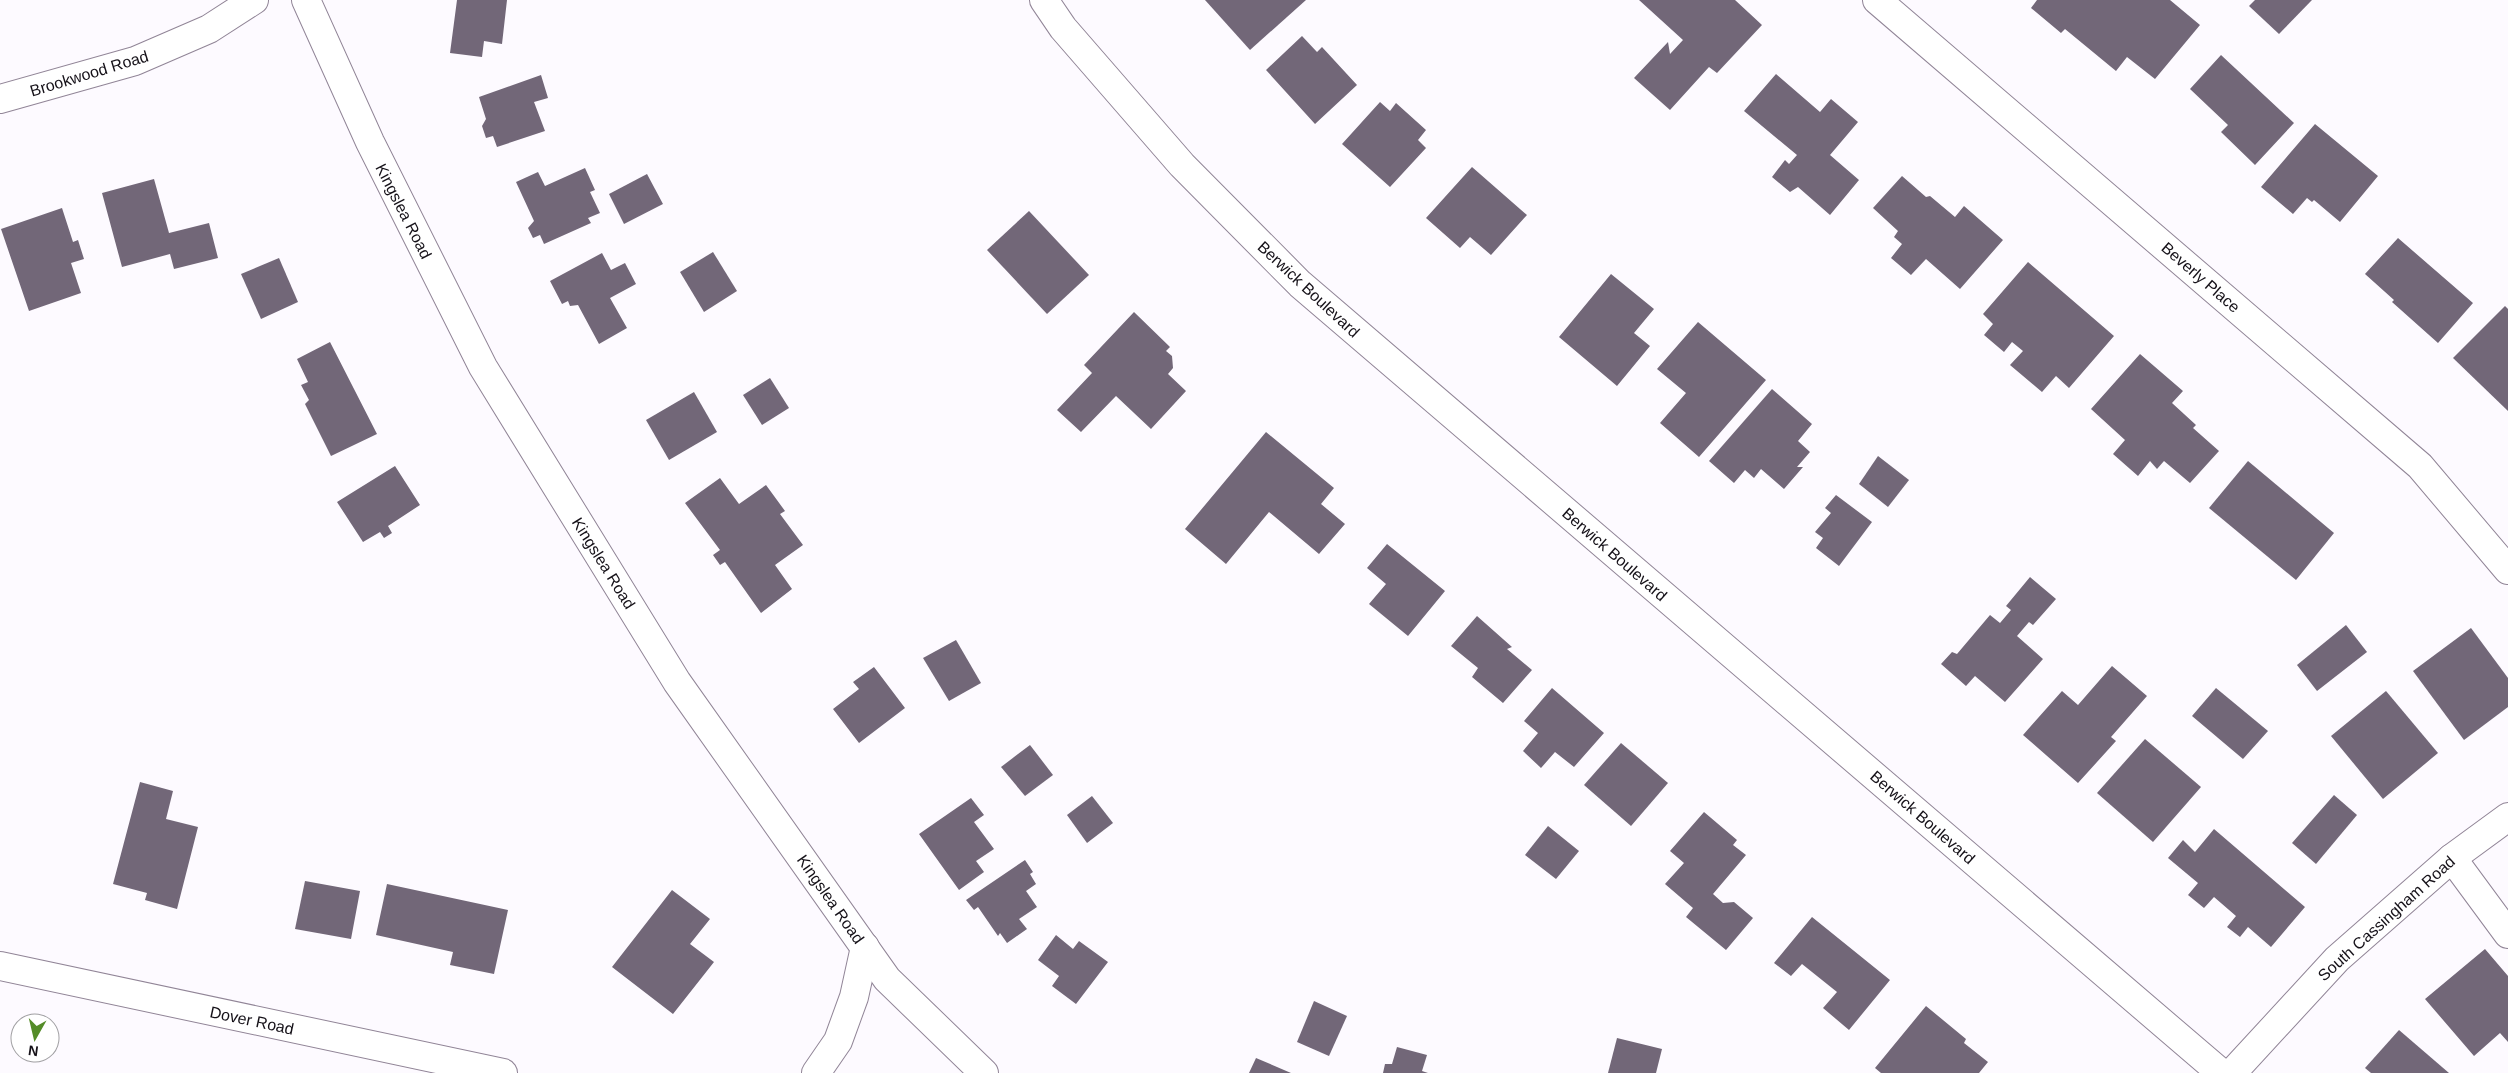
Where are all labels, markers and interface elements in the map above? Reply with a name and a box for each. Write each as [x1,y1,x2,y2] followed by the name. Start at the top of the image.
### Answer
[28,47,150,100] street label: Brookwood Road
[372,161,435,261] street label: Kingslea Road
[1254,238,1363,341] street label: Berwick Boulevard
[2158,239,2243,316] street label: Beverly Place
[1559,504,1670,604] street label: Berwick Boulevard
[569,515,638,612] street label: Kingslea Road
[1867,767,1978,867] street label: Berwick Boulevard
[794,852,867,947] street label: Kingslea Road
[2315,853,2458,984] street label: South Cassingham Road
[208,1003,295,1038] street label: Dover Road
[10,1013,60,1063] north arrow
[27,1042,39,1060] text: N

